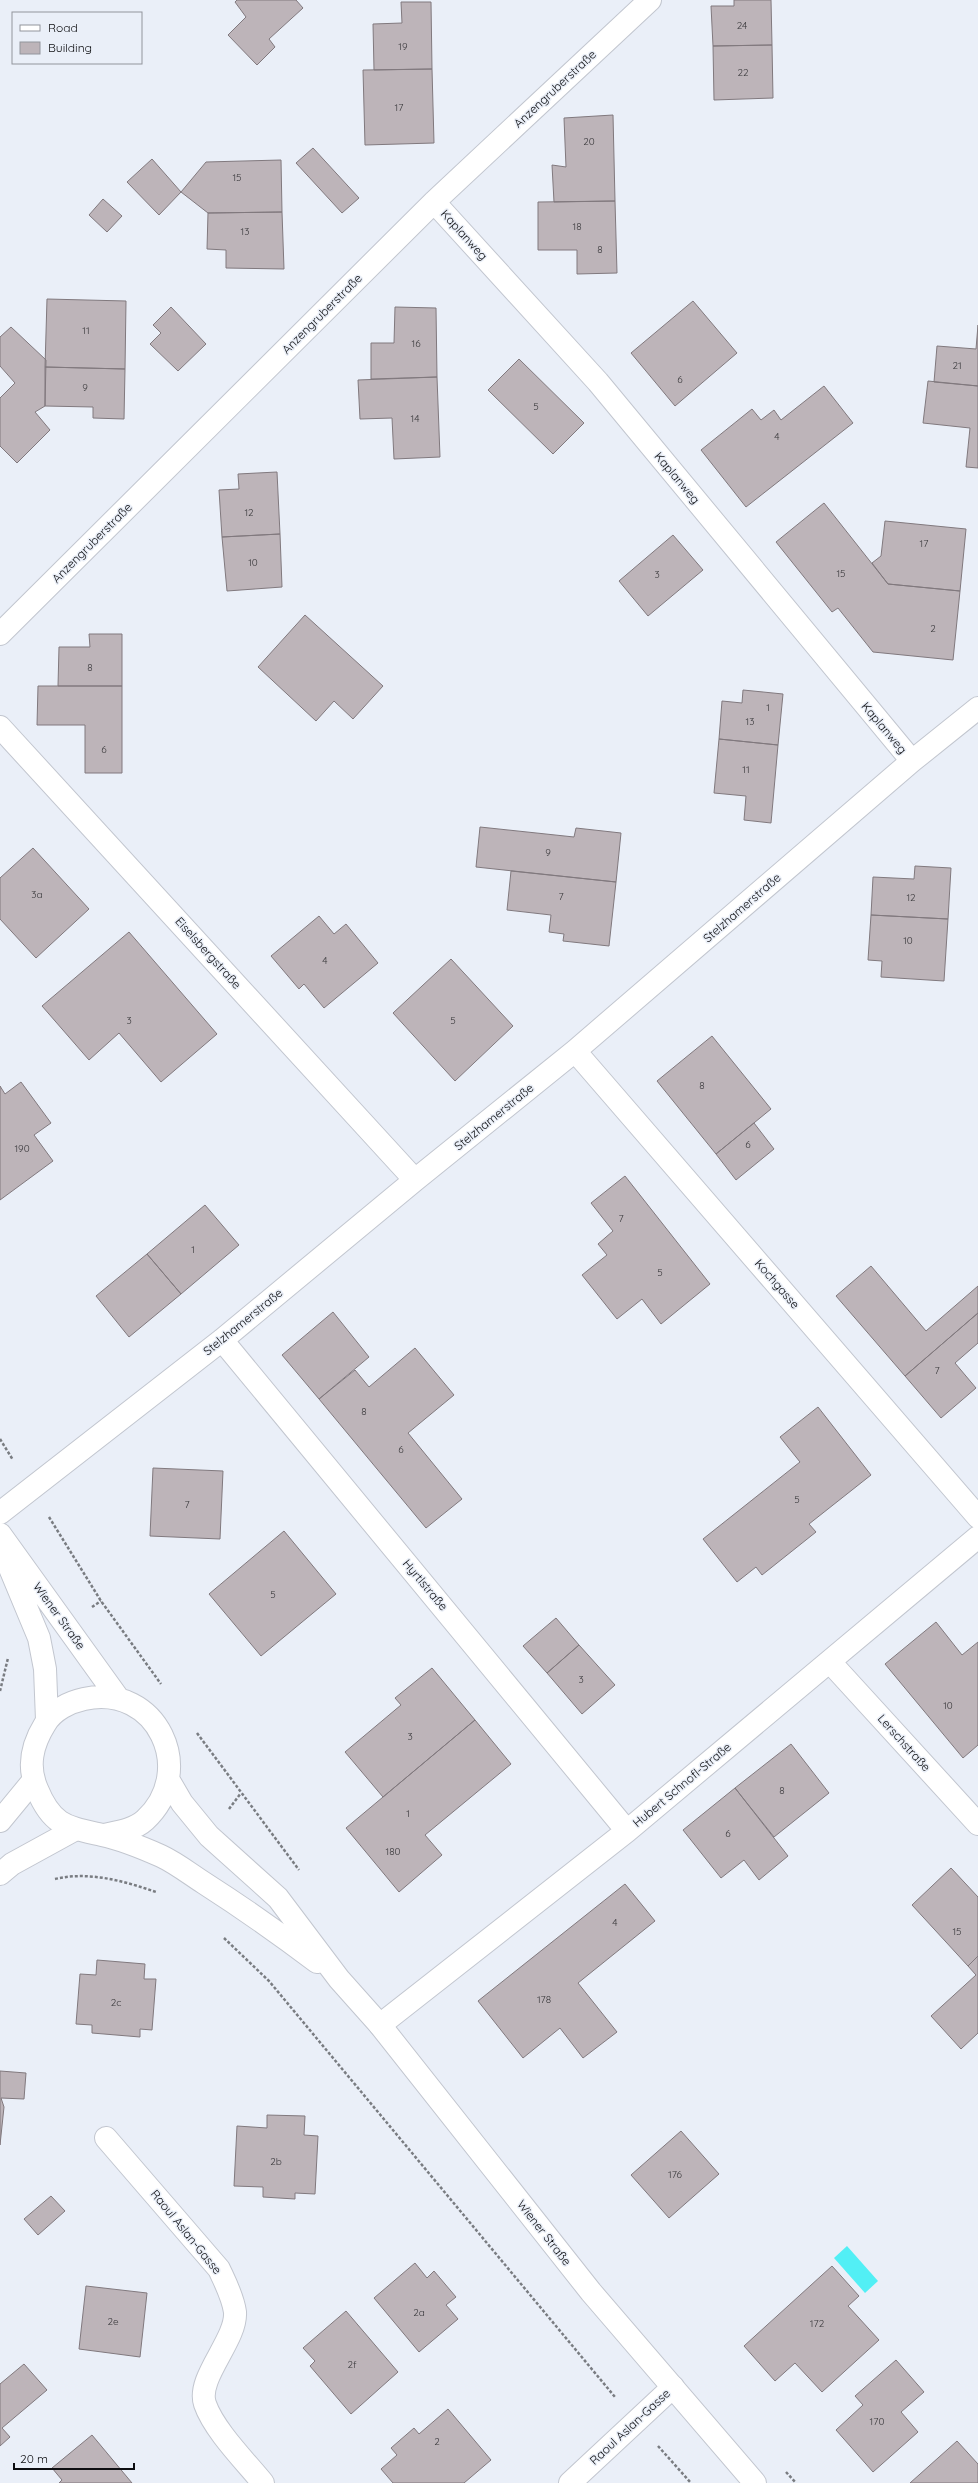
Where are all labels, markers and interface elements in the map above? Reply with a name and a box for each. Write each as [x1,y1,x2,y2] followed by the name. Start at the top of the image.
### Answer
[12,12,142,64] legend
[737,19,747,32] house number: 24
[48,20,78,35] text: Road
[48,40,92,55] text: Building
[398,40,408,53] house number: 19
[510,46,599,131] street label: Anzengruberstraße
[737,66,749,79] house number: 22
[395,101,403,114] house number: 17
[583,135,595,148] house number: 20
[232,171,242,184] house number: 15
[438,206,491,263] street label: Kaplanweg
[572,220,582,233] house number: 18
[241,225,249,238] house number: 13
[597,243,603,256] house number: 8
[278,270,365,357] street label: Anzengruberstraße
[82,324,90,337] house number: 11
[411,337,421,350] house number: 16
[952,359,962,372] house number: 21
[677,373,683,386] house number: 6
[82,381,88,394] house number: 9
[533,400,539,413] house number: 5
[411,412,419,425] house number: 14
[774,430,780,443] house number: 4
[651,449,703,507] street label: Kaplanweg
[48,499,135,586] street label: Anzengruberstraße
[244,506,254,519] house number: 12
[920,537,928,550] house number: 17
[248,556,258,569] house number: 10
[836,567,846,580] house number: 15
[654,568,660,581] house number: 3
[930,622,936,635] house number: 2
[87,661,93,674] house number: 8
[858,699,910,757] street label: Kaplanweg
[766,701,770,714] house number: 1
[746,715,754,728] house number: 13
[101,743,107,756] house number: 6
[742,763,750,776] house number: 11
[545,846,551,859] house number: 9
[700,870,784,945] street label: Stelzhamerstraße
[31,888,43,901] house number: 3a
[558,890,564,903] house number: 7
[906,891,916,904] house number: 12
[172,914,245,992] street label: Eiselsbergstraße
[903,934,913,947] house number: 10
[322,954,328,967] house number: 4
[126,1014,132,1027] house number: 3
[450,1014,456,1027] house number: 5
[699,1079,705,1092] house number: 8
[451,1080,537,1153] street label: Stelzhamerstraße
[745,1138,751,1151] house number: 6
[14,1142,30,1155] house number: 190
[618,1212,624,1225] house number: 7
[191,1243,195,1256] house number: 1
[752,1256,803,1312] street label: Kochgasse
[657,1266,663,1279] house number: 5
[200,1285,286,1358] street label: Stelzhamerstraße
[934,1364,940,1377] house number: 7
[361,1405,367,1418] house number: 8
[398,1443,404,1456] house number: 6
[794,1493,800,1506] house number: 5
[184,1498,190,1511] house number: 7
[400,1556,451,1614] street label: Hyrtlstraße
[30,1579,89,1652] street label: Wiener Straße
[270,1588,276,1601] house number: 5
[578,1673,584,1686] house number: 3
[943,1699,953,1712] house number: 10
[875,1711,934,1775] street label: Lerschstraße
[407,1730,413,1743] house number: 3
[629,1739,734,1830] street label: Hubert Schnofl-Straße
[779,1784,785,1797] house number: 8
[406,1807,410,1820] house number: 1
[725,1827,731,1840] house number: 6
[385,1845,401,1858] house number: 180
[612,1916,618,1929] house number: 4
[952,1925,962,1938] house number: 15
[537,1993,551,2006] house number: 178
[111,1996,121,2009] house number: 2c
[270,2155,282,2168] house number: 2b
[668,2168,683,2181] house number: 176
[148,2186,225,2277] street label: Raoul Aslan-Gasse
[514,2197,575,2269] street label: Wiener Straße
[413,2306,425,2319] house number: 2a
[107,2315,119,2328] house number: 2e
[810,2317,825,2330] house number: 172
[347,2358,357,2371] house number: 2f
[586,2385,673,2468] street label: Raoul Aslan-Gasse
[870,2415,884,2428] house number: 170
[434,2435,440,2448] house number: 2
[14,2445,134,2471] scale bar
[20,2451,48,2466] text: 20 m

